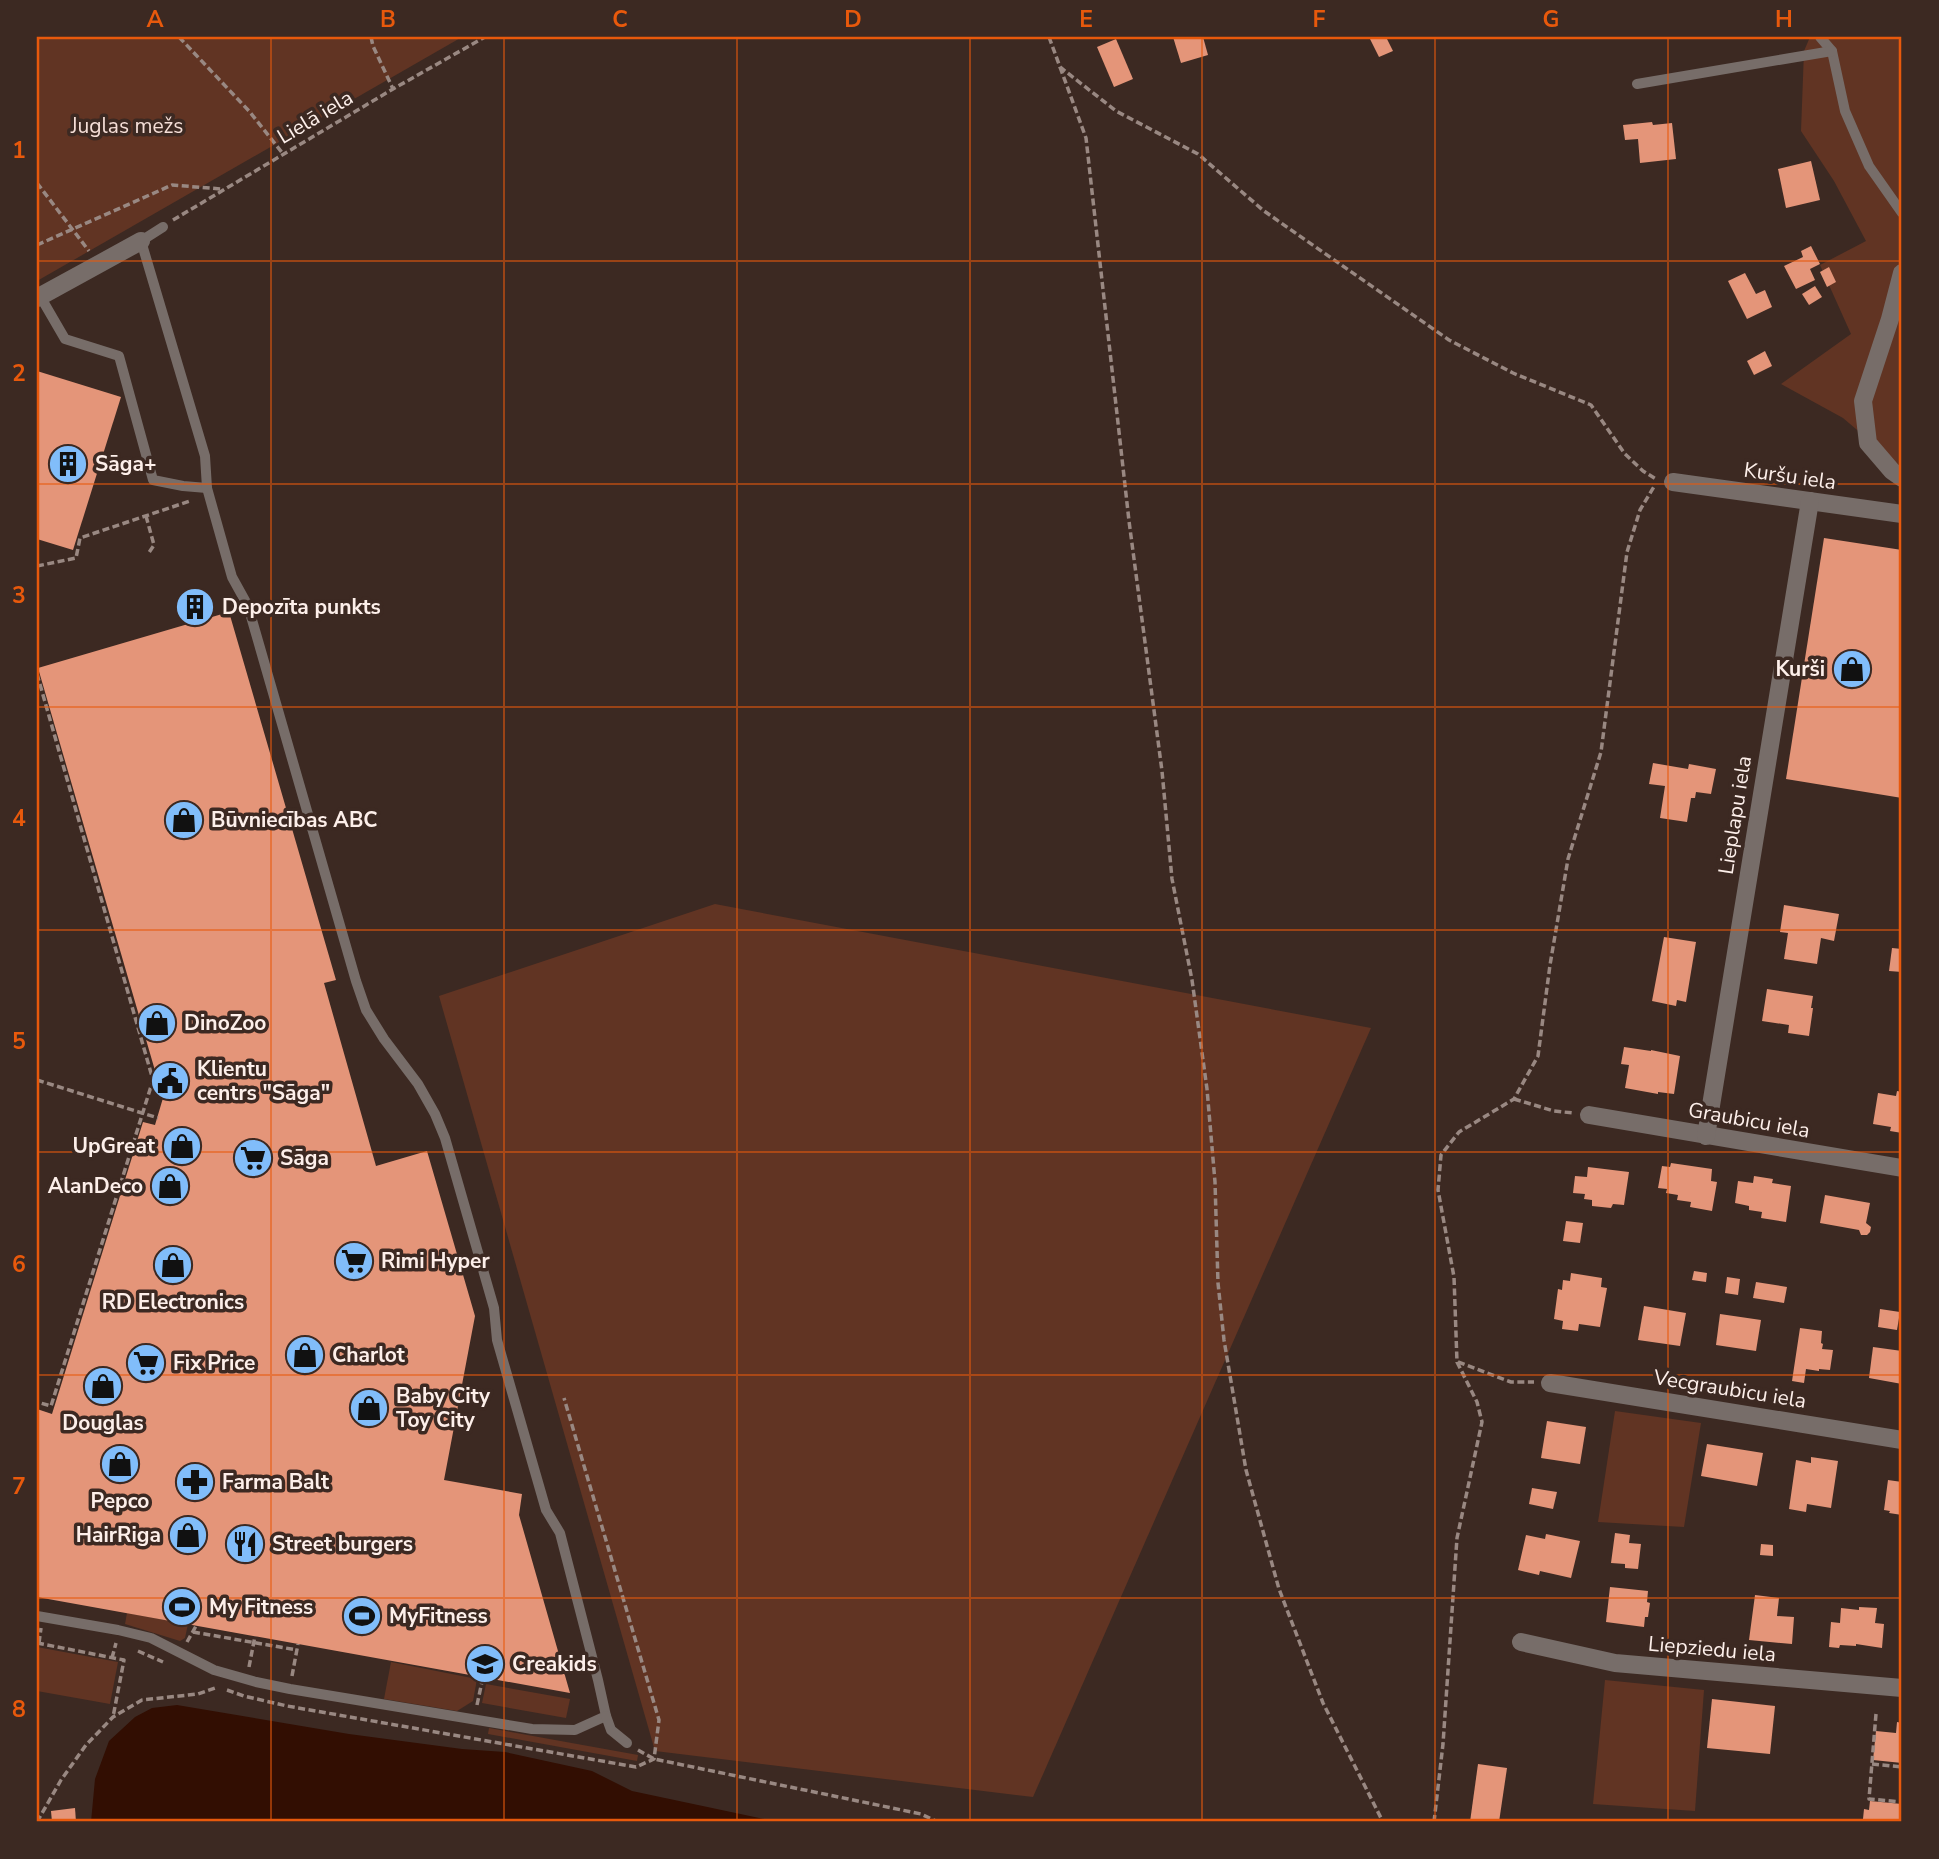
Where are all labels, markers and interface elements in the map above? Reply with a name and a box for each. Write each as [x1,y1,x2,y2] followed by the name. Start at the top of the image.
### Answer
[146,4,164,35] text: A
[380,4,396,35] text: B
[612,4,628,35] text: C
[844,4,862,35] text: D
[1079,4,1093,35] text: E
[1313,4,1326,35] text: F
[1543,4,1559,35] text: G
[1775,4,1793,35] text: H
[272,83,358,151] street label: Lielā iela
[70,112,183,140] park label: Juglas mežs
[12,135,26,166] text: 1
[12,358,26,389] text: 2
[47,443,89,485] building icon: Sāga+
[95,450,157,478] place label: Sāga+
[1742,456,1838,496] street label: Kuršu iela
[12,580,26,611] text: 3
[174,586,216,628] building icon: Depozīta punkts
[222,593,381,621] place label: Depozīta punkts
[1831,648,1873,690] shop icon: Kurši
[1775,655,1825,683] place label: Kurši
[1712,754,1758,876] street label: Lieplapu iela
[163,799,205,841] shop icon: Būvniecības ABC
[12,803,26,834] text: 4
[211,806,378,834] place label: Būvniecības ABC
[136,1002,178,1044] shop icon: DinoZoo
[184,1009,266,1037] place label: DinoZoo
[12,1026,26,1057] text: 5
[197,1055,330,1107] place label: Klientu centrs "Sāga"
[149,1060,191,1102] public building icon: Klientu centrs "Sāga"
[1686,1096,1812,1144] street label: Graubicu iela
[161,1125,203,1167] shop icon: UpGreat
[72,1132,156,1160] place label: UpGreat
[232,1137,274,1179] supermarket icon: Sāga
[280,1144,329,1172] place label: Sāga
[149,1165,191,1207] shop icon: AlanDeco
[48,1172,143,1200] place label: AlanDeco
[333,1240,375,1282] supermarket icon: Rimi Hyper
[152,1244,194,1286] shop icon: RD Electronics
[381,1247,490,1275] place label: Rimi Hyper
[12,1249,26,1280] text: 6
[102,1288,244,1316] place label: RD Electronics
[284,1334,326,1376] shop icon: Charlot
[332,1341,406,1369] place label: Charlot
[125,1342,167,1384] supermarket icon: Fix Price
[173,1349,255,1377] place label: Fix Price
[1651,1363,1808,1415] street label: Vecgraubicu iela
[82,1365,124,1407] shop icon: Douglas
[396,1382,491,1434] place label: Baby City Toy City
[348,1387,390,1429] shop icon: Baby City Toy City
[62,1409,144,1437] place label: Douglas
[99,1443,141,1485] shop icon: Pepco
[174,1461,216,1503] pharmacy icon: Farma Balt
[222,1468,330,1496] place label: Farma Balt
[12,1471,26,1502] text: 7
[91,1487,149,1515] place label: Pepco
[167,1514,209,1556] shop icon: HairRiga
[76,1521,161,1549] place label: HairRiga
[224,1523,266,1565] restaurant icon: Street burgers
[272,1530,413,1558] place label: Street burgers
[161,1586,203,1628] sports icon: My Fitness
[209,1593,313,1621] place label: My Fitness
[341,1595,383,1637] sports icon: MyFitness
[389,1602,488,1630] place label: MyFitness
[1647,1629,1777,1669] street label: Liepziedu iela
[464,1643,506,1685] school or university icon: Creakids
[512,1650,597,1678] place label: Creakids
[12,1694,26,1725] text: 8

